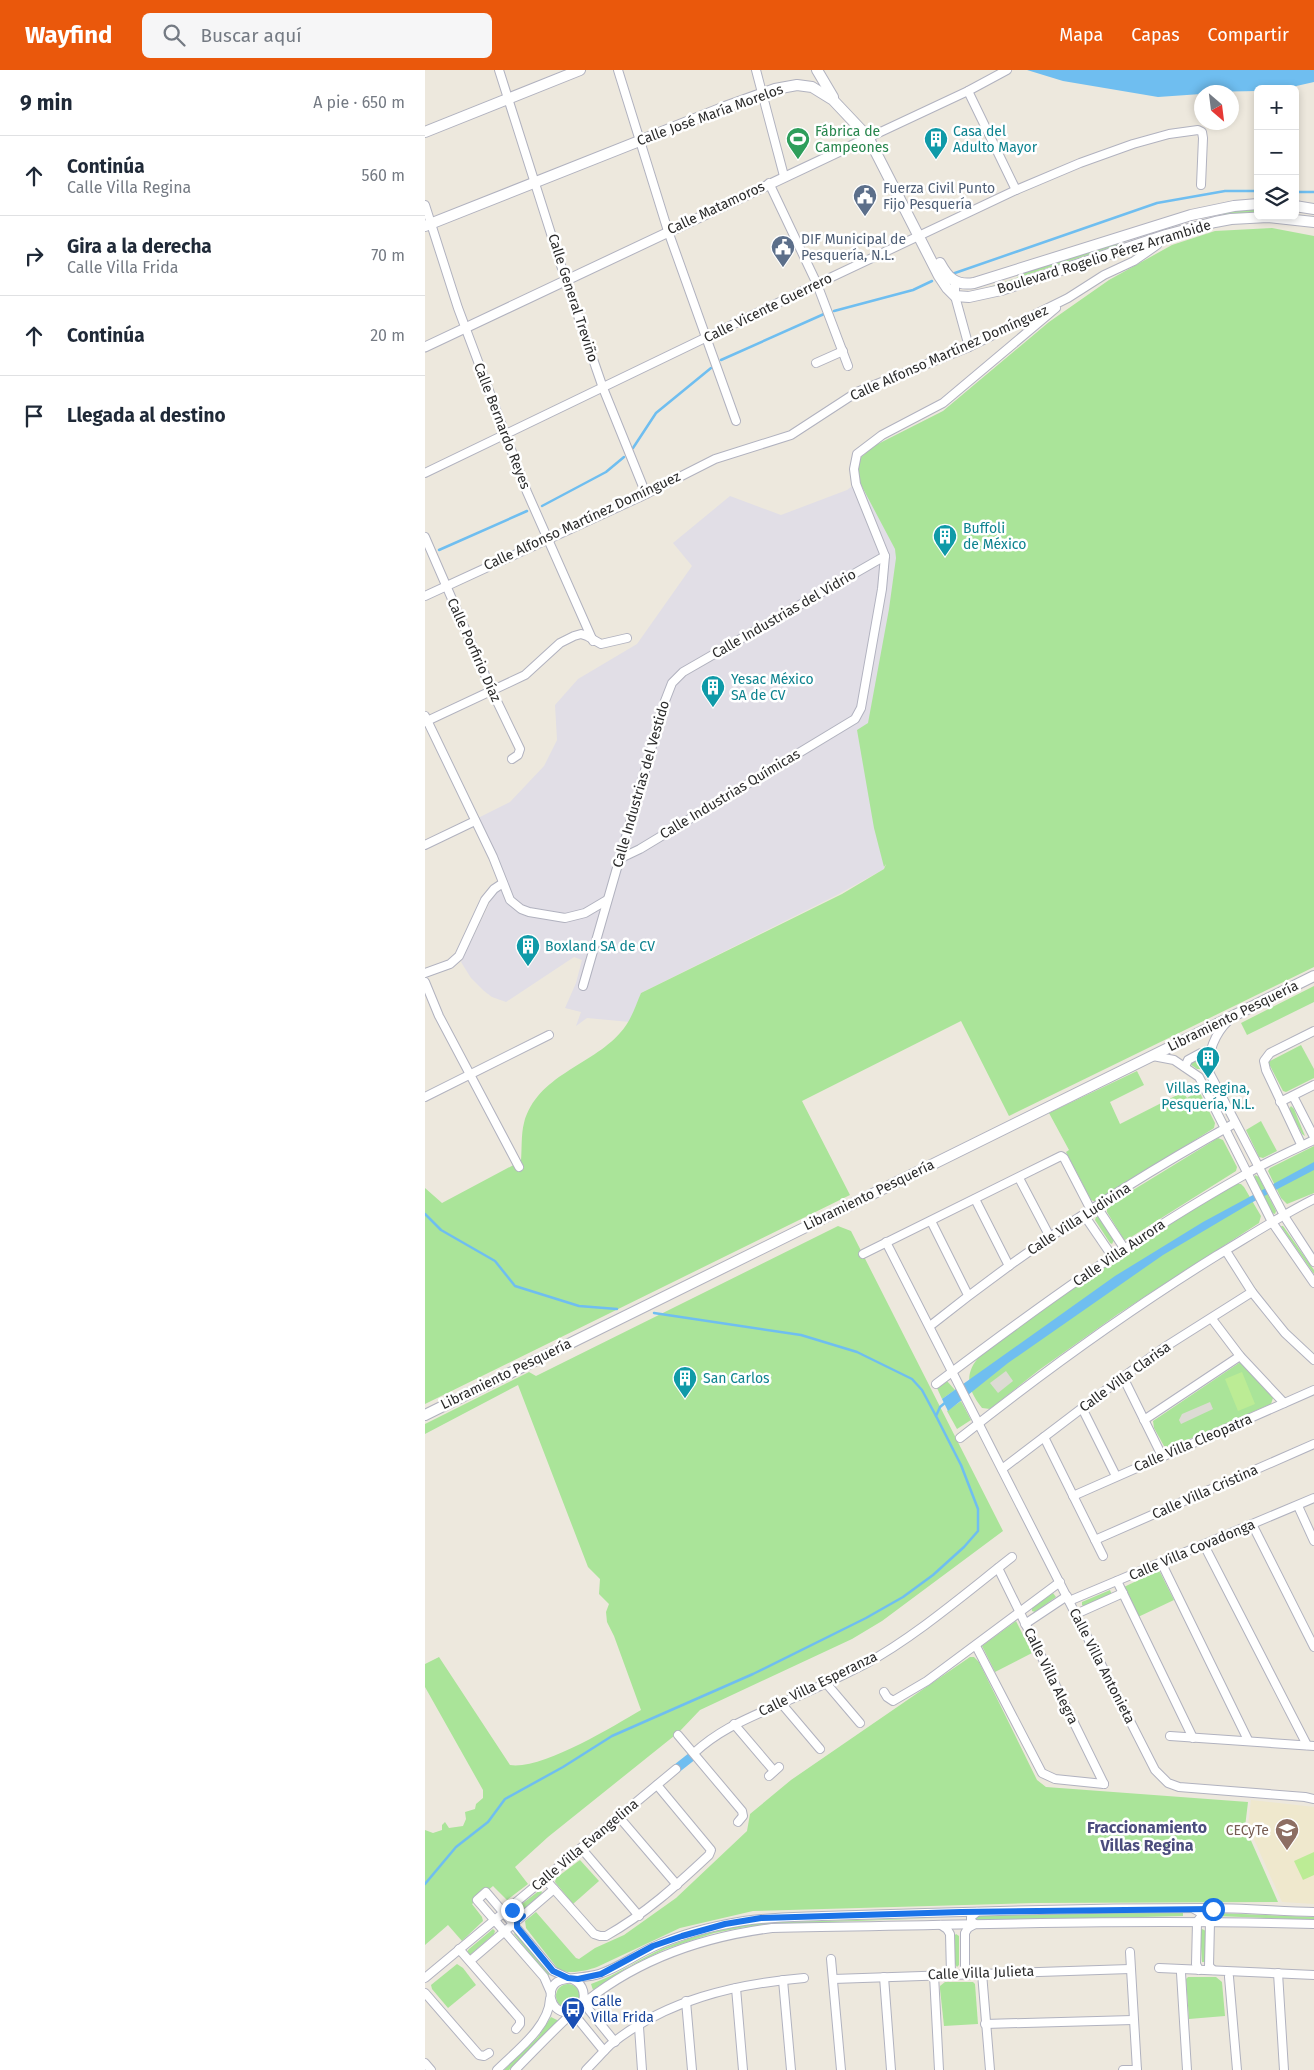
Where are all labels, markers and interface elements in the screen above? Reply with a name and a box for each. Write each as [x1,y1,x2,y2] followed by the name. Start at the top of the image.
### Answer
[142,13,492,58] search box
[25,21,112,49] text: Wayfind
[160,21,188,49] icon: search
[200,24,302,47] text: Buscar aquí
[1059,24,1103,46] text: Mapa
[1131,24,1180,46] text: Capas
[1208,24,1289,46] text: Compartir
[634,80,786,149] street label: Calle José María Morelos
[1194,85,1239,130] north arrow
[1254,85,1299,220] map controls
[1254,85,1299,130] button: +
[20,90,73,116] text: 9 min
[313,93,405,112] text: A pie · 650 m
[815,123,889,156] place label: Fábrica de Campeones
[953,123,1038,156] place label: Casa del Adulto Mayor
[785,126,811,160] sports icon: Fábrica de Campeones
[923,126,949,160] building icon: Casa del Adulto Mayor
[1254,130,1299,175] button: −
[67,155,145,178] text: Continúa
[20,162,48,190] icon: ahead
[362,166,405,185] text: 560 m
[1254,175,1299,220] button: layers
[67,178,191,197] text: Calle Villa Regina
[665,178,768,238] street label: Calle Matamoros
[883,180,995,213] place label: Fuerza Civil Punto Fijo Pesquería
[852,183,878,217] public building icon: Fuerza Civil Punto Fijo Pesquería
[995,216,1213,298] street label: Boulevard Rogelio Pérez Arrambide
[801,231,906,264] place label: DIF Municipal de Pesquería, N.L.
[544,232,602,364] street label: Calle General Treviño
[770,234,796,268] public building icon: DIF Municipal de Pesquería, N.L.
[67,235,212,258] text: Gira a la derecha
[20,242,48,270] icon: right
[371,246,405,265] text: 70 m
[67,258,179,277] text: Calle Villa Frida
[701,270,835,346] street label: Calle Vicente Guerrero
[847,302,1051,404] street label: Calle Alfonso Martínez Domínguez
[20,322,48,350] icon: ahead
[67,324,145,347] text: Continúa
[370,326,405,345] text: 20 m
[470,360,534,492] street label: Calle Bernardo Reyes
[20,402,48,430] icon: arrive
[67,404,226,427] text: Llegada al destino
[481,468,683,574] street label: Calle Alfonso Martínez Domínguez
[963,520,1026,553] place label: Buffoli de México
[932,523,958,557] building icon: Buffoli de México
[709,566,859,662] street label: Calle Industrias del Vidrio
[443,595,505,705] street label: Calle Porfirio Díaz
[731,671,814,704] place label: Yesac México SA de CV
[700,674,726,708] building icon: Yesac México SA de CV
[609,698,673,870] street label: Calle Industrias del Vestido
[657,745,804,843] street label: Calle Industrias Químicas
[515,933,541,967] building icon: Boxland SA de CV
[545,938,655,955] place label: Boxland SA de CV
[1165,977,1301,1055] street label: Libramiento Pesquería
[1195,1045,1221,1079] building icon: Villas Regina, Pesquería, N.L.
[1161,1080,1255,1113] place label: Villas Regina, Pesquería, N.L.
[801,1156,937,1234] street label: Libramiento Pesquería
[1024,1179,1134,1259] street label: Calle Villa Ludivina
[1070,1216,1168,1290] street label: Calle Villa Aurora
[438,1335,574,1413] street label: Libramiento Pesquería
[1076,1338,1174,1416] street label: Calle Villa Clarisa
[672,1365,698,1399] building icon: San Carlos
[703,1370,770,1387] place label: San Carlos
[1131,1410,1255,1476] street label: Calle Villa Cleopatra
[1149,1461,1261,1523] street label: Calle Villa Cristina
[1126,1516,1258,1584] street label: Calle Villa Covadonga
[1065,1605,1139,1727] street label: Calle Villa Antonieta
[1020,1625,1082,1727] street label: Calle Villa Alegra
[756,1648,880,1720] street label: Calle Villa Esperanza
[528,1795,642,1895] street label: Calle Villa Evangelina
[1274,1817,1300,1851] school or university icon: CECyTe
[1087,1818,1207,1855] district label: Fraccionamiento Villas Regina
[1226,1822,1269,1839] place label: CECyTe
[1202,1898,1225,1921] route start
[501,1899,524,1922] route end
[927,1963,1035,1983] street label: Calle Villa Julieta
[591,1993,654,2026] place label: Calle Villa Frida
[560,1996,586,2030] bus stop icon: Calle Villa Frida

